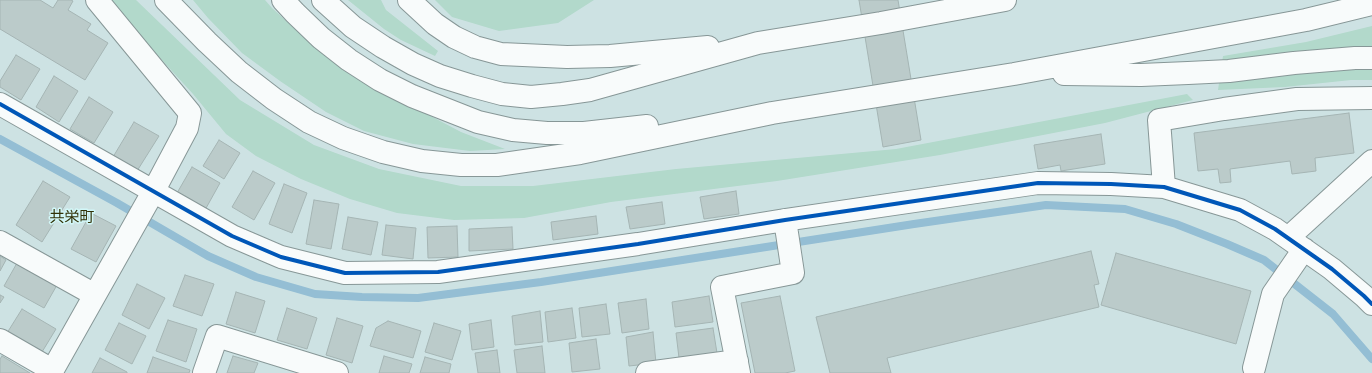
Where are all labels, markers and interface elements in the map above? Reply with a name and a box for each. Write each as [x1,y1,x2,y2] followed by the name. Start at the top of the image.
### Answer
[50,209,94,227] district label: 共栄町

